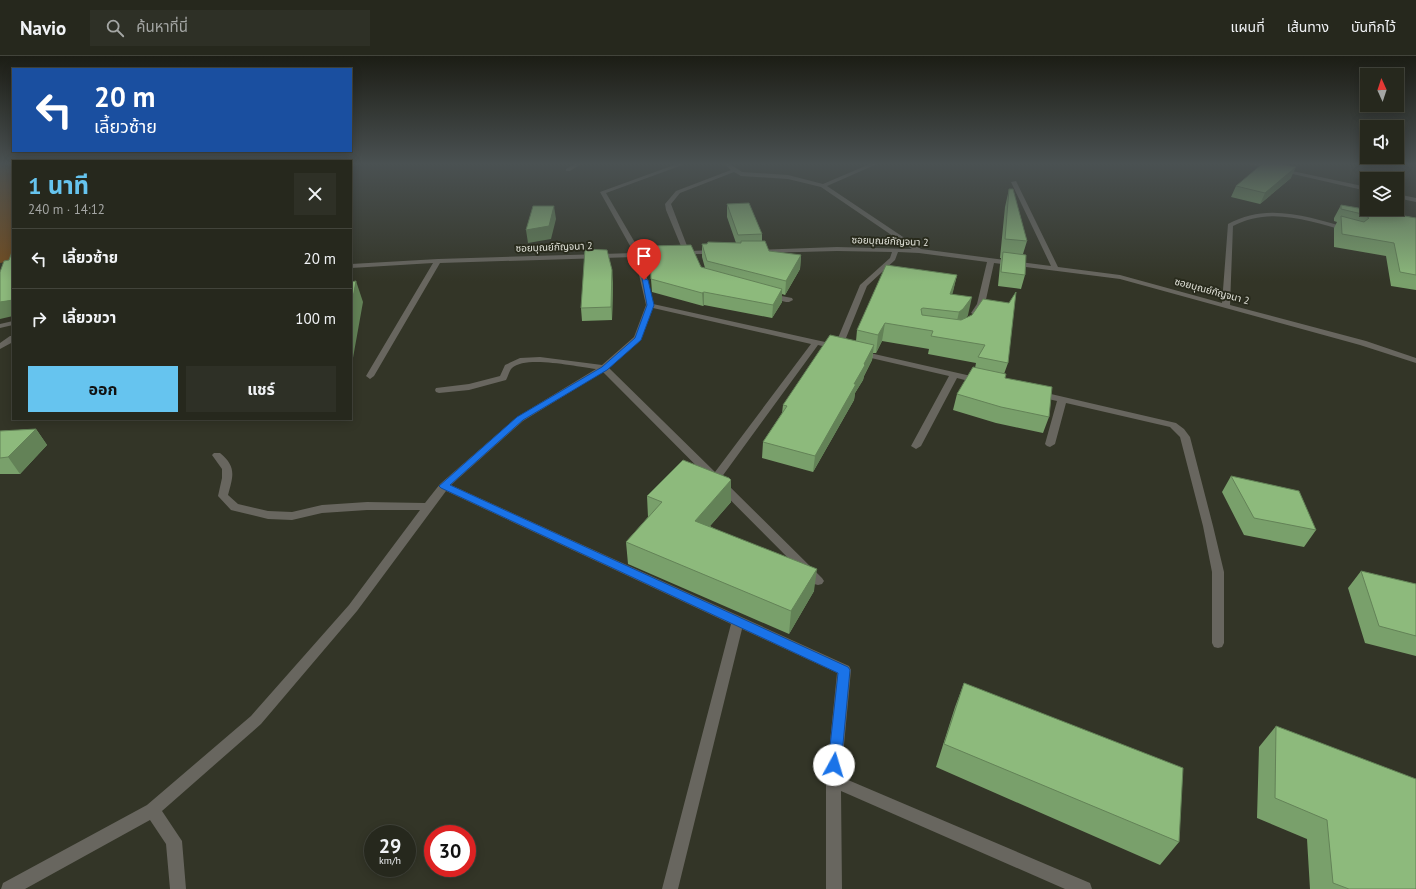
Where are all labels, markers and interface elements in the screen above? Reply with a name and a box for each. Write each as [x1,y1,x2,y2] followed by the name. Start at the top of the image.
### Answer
[90,10,370,46] search box
[20,16,66,40] text: Navio
[104,17,126,39] icon: search
[136,17,188,36] text: ค้นหาที่นี่
[1231,18,1265,36] text: แผนที่
[1287,18,1329,36] text: เส้นทาง
[1351,18,1396,36] text: บันทึกไว้
[1360,68,1404,112] north arrow
[1360,68,1404,216] map controls
[94,78,155,115] text: 20 m
[28,84,80,136] icon: left
[94,115,157,138] text: เลี้ยวซ้าย
[1360,120,1404,164] button: sound
[28,170,89,201] text: 1 นาที
[1360,172,1404,216] button: layers
[294,173,336,215] button: close
[28,201,105,218] text: 240 m · 14:12
[851,233,929,249] street label: ซอยบุณย์กัญจนา 2
[515,239,593,255] street label: ซอยบุณย์กัญจนา 2
[627,239,661,280] pin
[633,245,655,267] icon: arrive
[28,248,50,270] icon: left
[62,248,118,267] text: เลี้ยวซ้าย
[303,249,336,268] text: 20 m
[1173,275,1251,307] street label: ซอยบุณย์กัญจนา 2
[28,308,50,330] icon: right
[62,308,116,327] text: เลี้ยวขวา
[295,309,336,328] text: 100 m
[28,366,178,412] button: ออก
[186,366,336,412] button: แชร์
[813,744,855,786] position arrow
[424,825,476,877] speed limit sign: 30
[379,833,401,859] text: 29
[379,854,401,867] text: km/h

